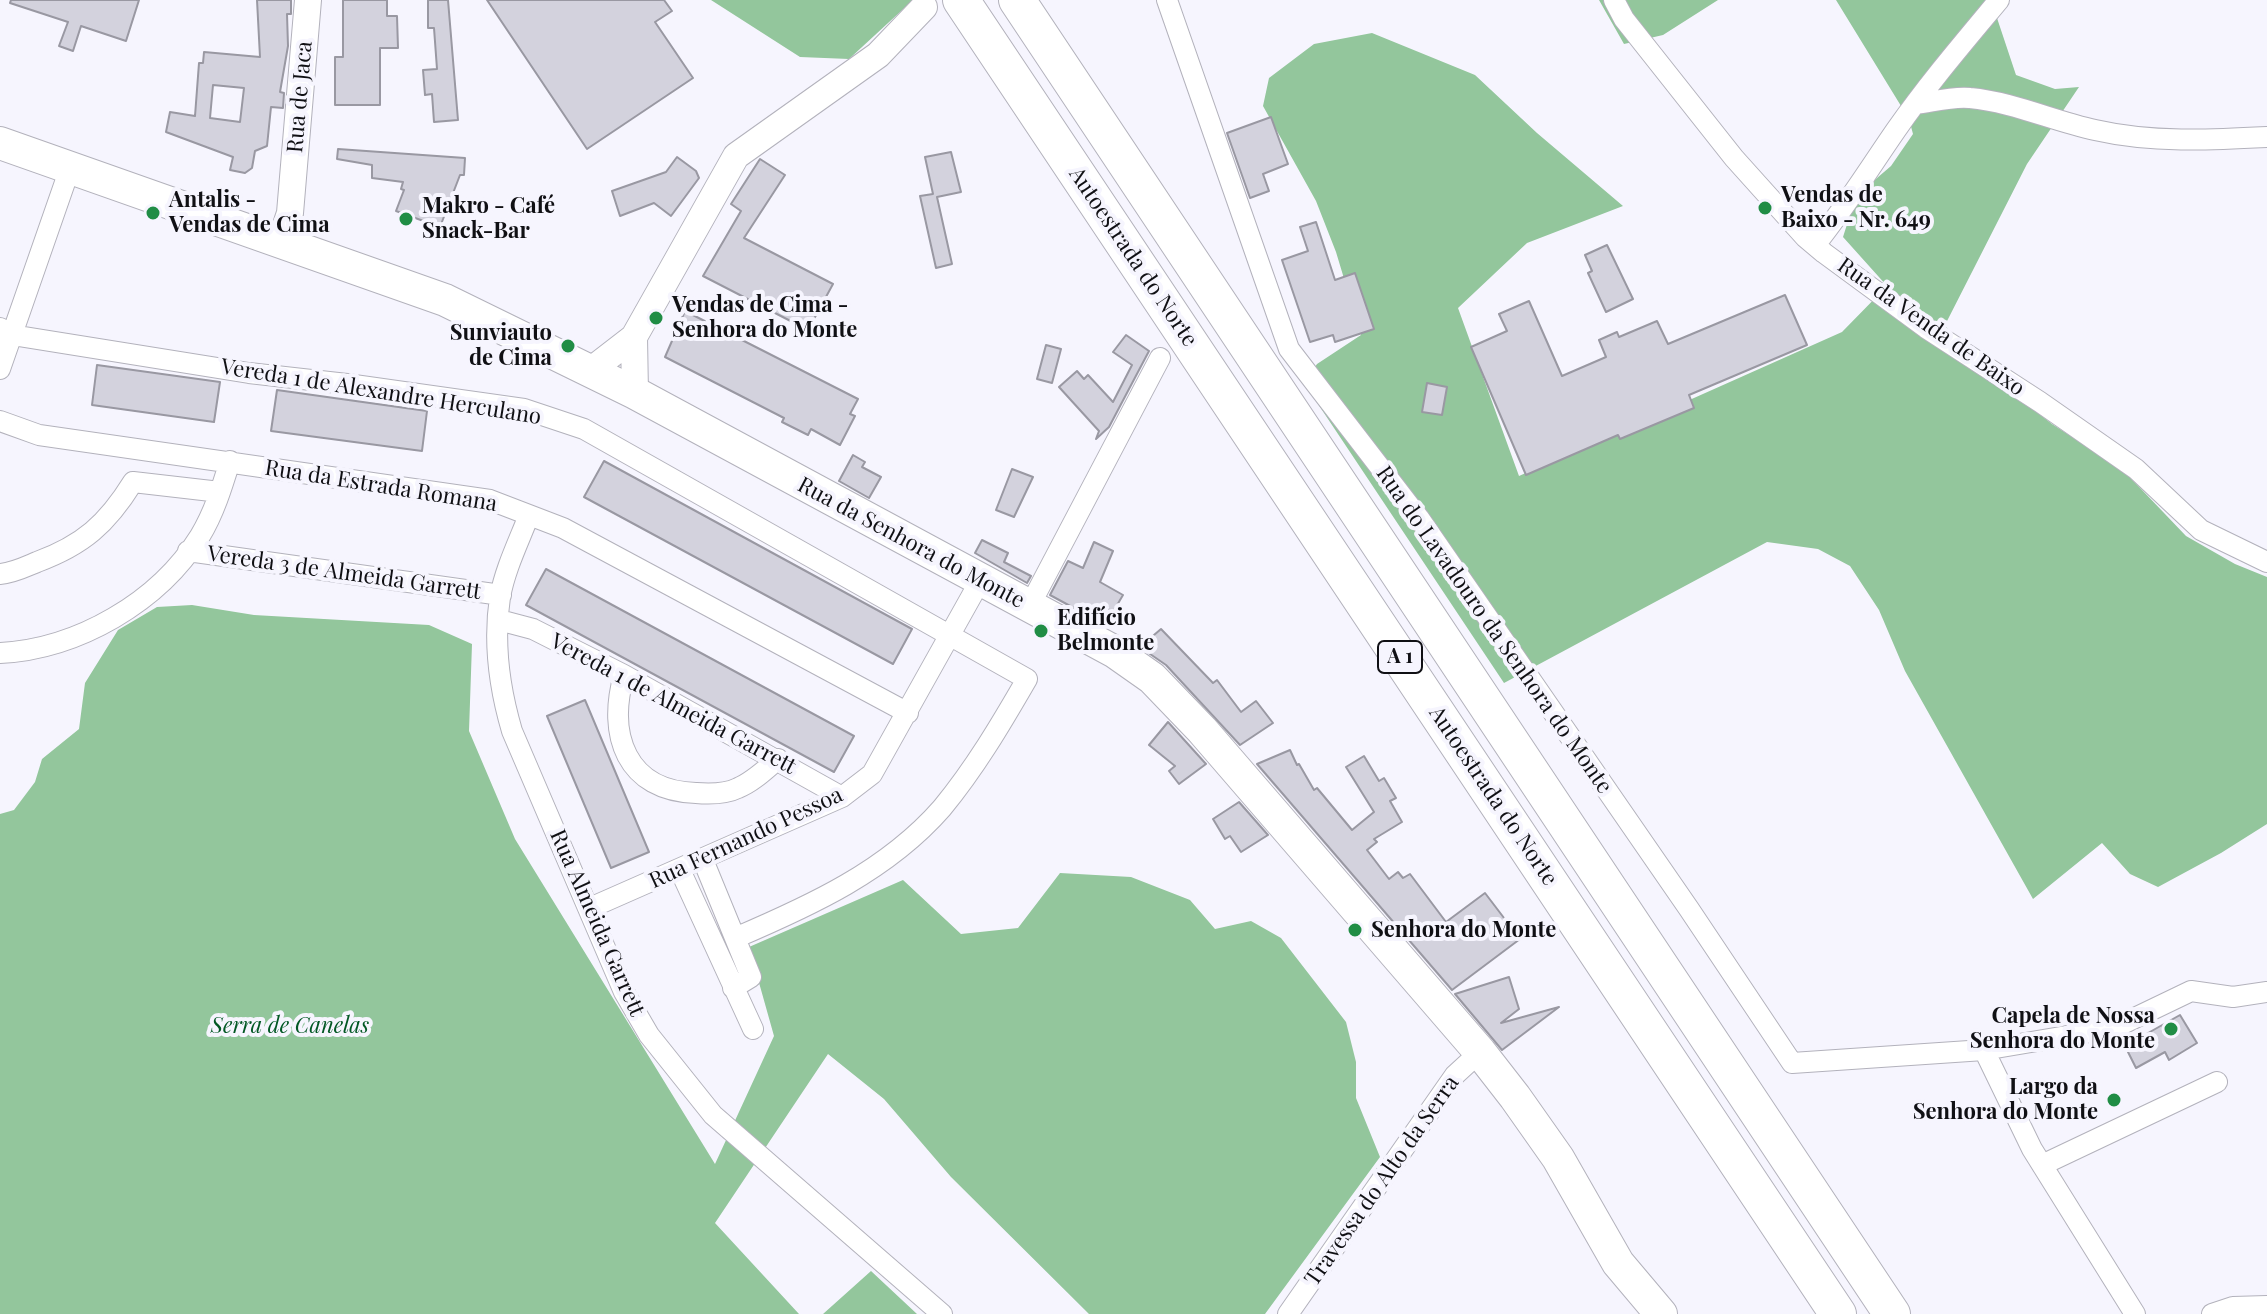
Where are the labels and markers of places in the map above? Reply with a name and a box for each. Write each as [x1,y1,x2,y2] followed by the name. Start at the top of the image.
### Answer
[1781,182,1931,234] place label: Vendas de Baixo - Nr. 649
[169,187,330,238] place label: Antalis - Vendas de Cima
[422,193,555,244] place label: Makro - Café Snack-Bar
[1756,199,1774,217] marker: Vendas de Baixo - Nr. 649
[144,204,162,222] marker: Antalis - Vendas de Cima
[397,210,415,228] marker: Makro - Café Snack-Bar
[672,292,857,344] place label: Vendas de Cima - Senhora do Monte
[647,309,665,327] marker: Vendas de Cima - Senhora do Monte
[450,320,552,372] place label: Sunviauto de Cima
[559,337,577,355] marker: Sunviauto de Cima
[1057,605,1154,656] place label: Edifício Belmonte
[1032,622,1050,640] marker: Edifício Belmonte
[1371,917,1556,943] place label: Senhora do Monte
[1346,921,1364,939] marker: Senhora do Monte
[1970,1003,2155,1054] place label: Capela de Nossa Senhora do Monte
[2162,1020,2180,1038] marker: Capela de Nossa Senhora do Monte
[1913,1074,2098,1126] place label: Largo da Senhora do Monte
[2105,1091,2123,1109] marker: Largo da Senhora do Monte

